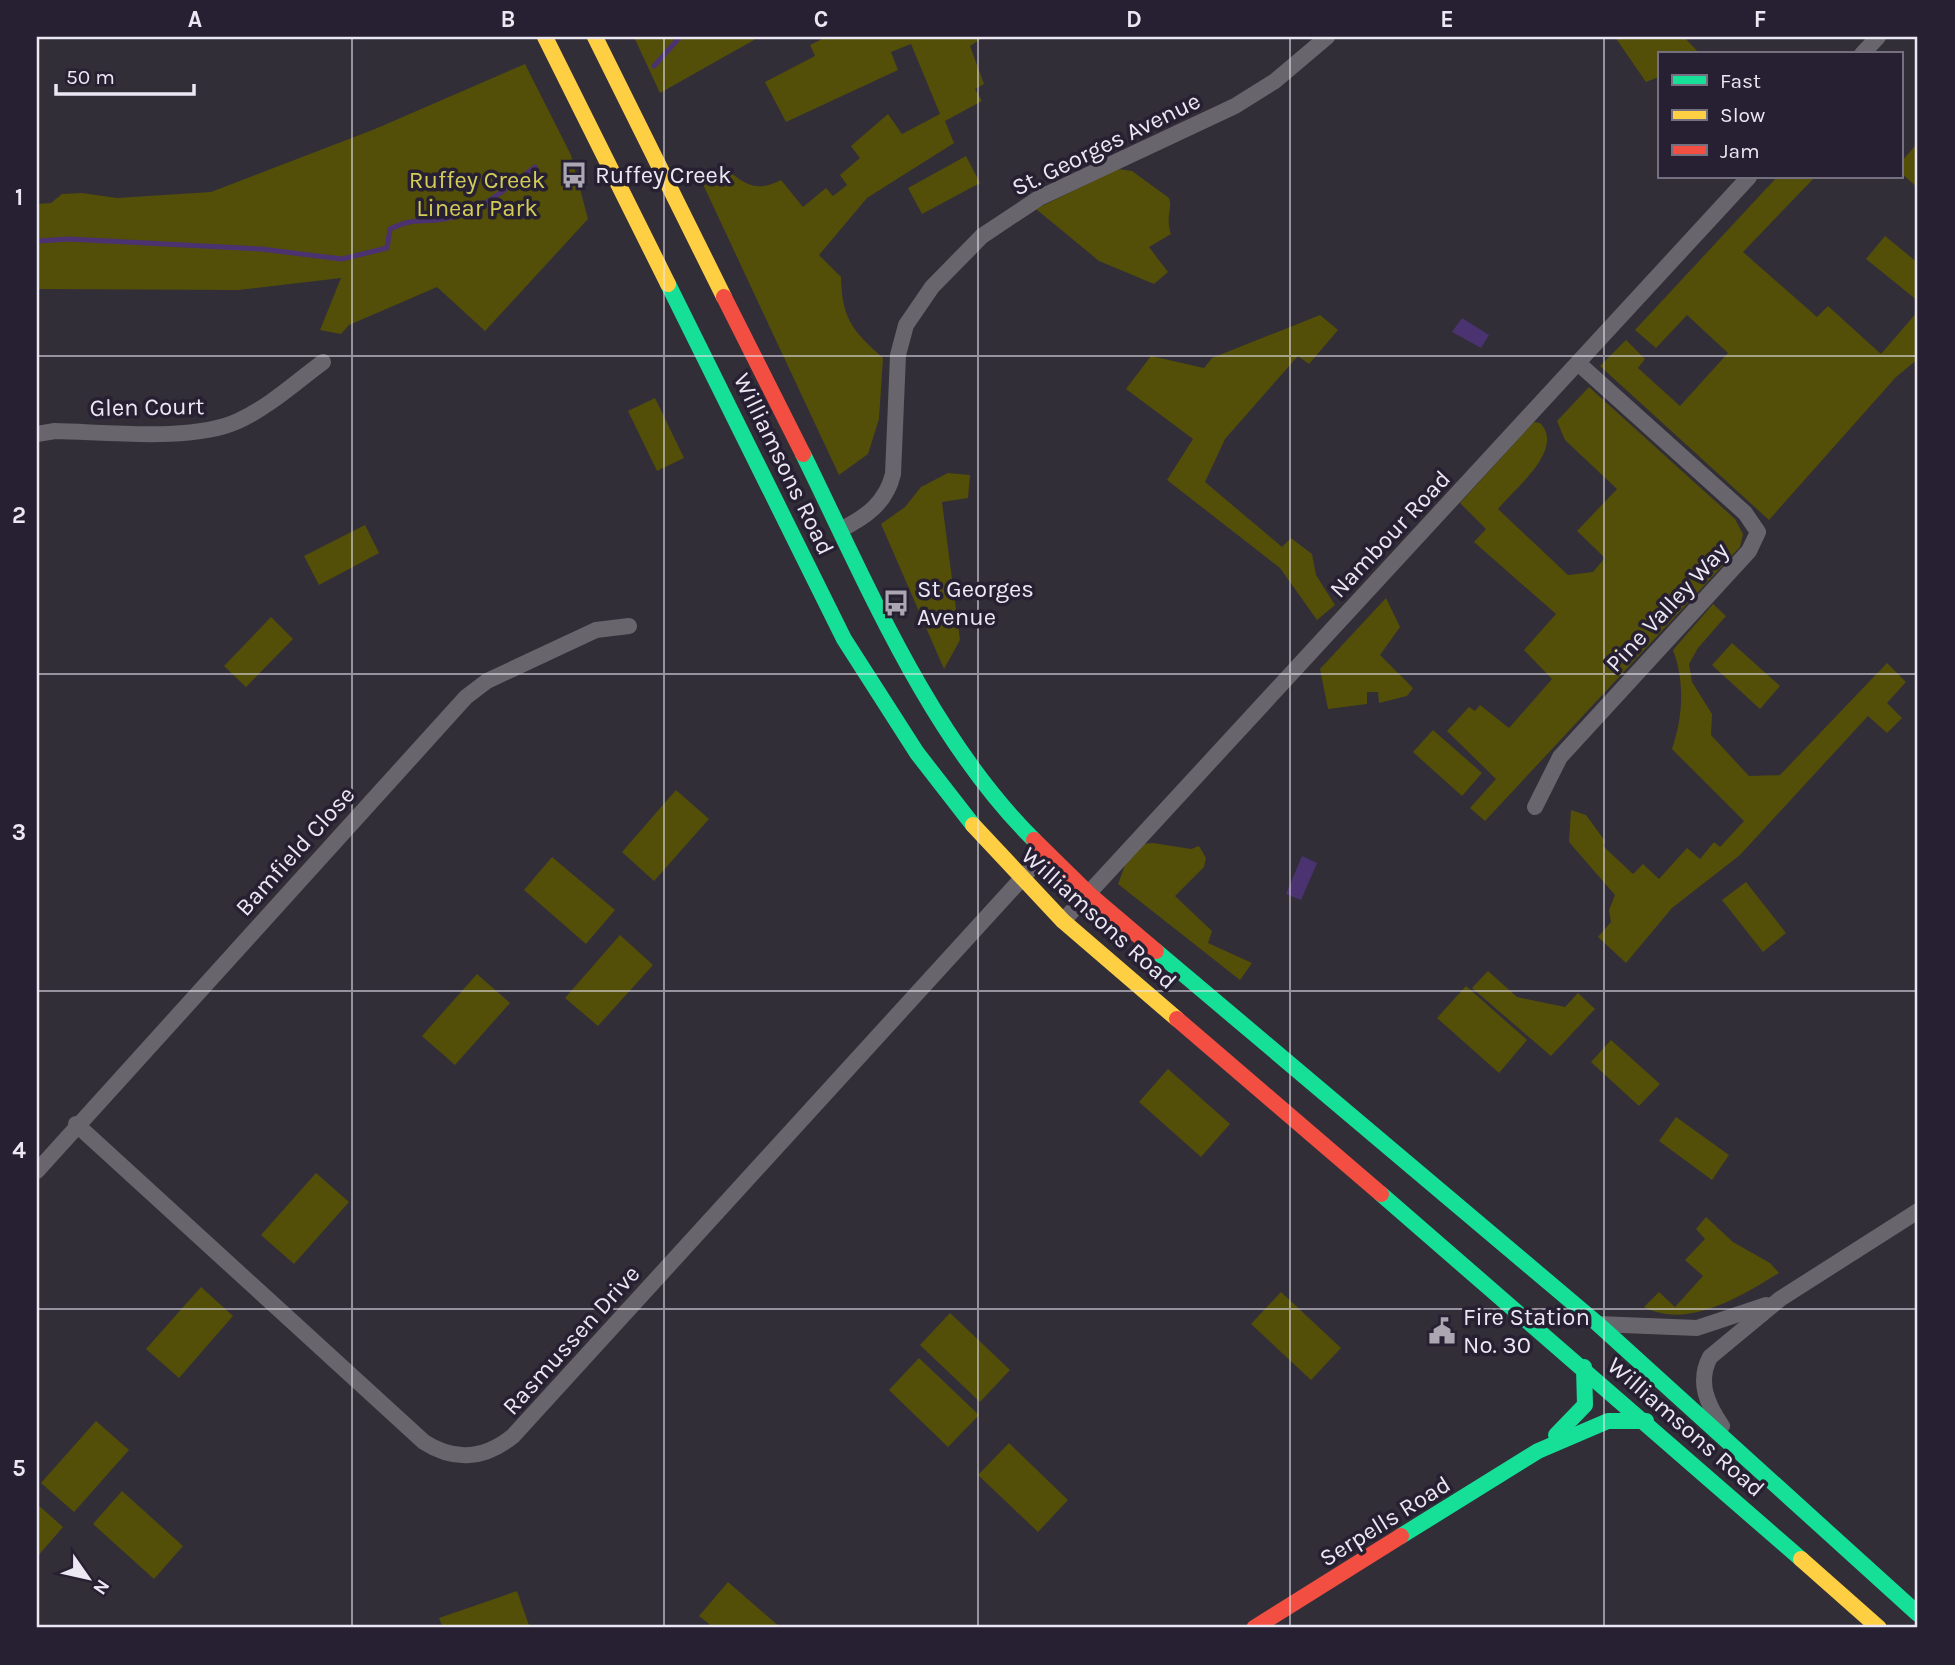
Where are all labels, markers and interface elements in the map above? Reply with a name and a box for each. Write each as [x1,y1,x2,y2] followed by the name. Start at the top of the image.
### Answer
[188,6,202,33] text: A
[501,6,515,33] text: B
[814,6,828,33] text: C
[1126,6,1142,33] text: D
[1440,6,1454,33] text: E
[1754,6,1766,33] text: F
[56,52,194,96] scale bar
[1658,52,1902,178] legend
[66,65,115,89] text: 50 m
[1720,69,1761,93] text: Fast
[1007,86,1205,202] street label: St. Georges Avenue
[1720,103,1765,127] text: Slow
[1720,139,1760,163] text: Jam
[559,160,589,190] bus stop icon: Ruffey Creek
[595,161,731,189] place label: Ruffey Creek
[409,166,545,222] park label: Ruffey Creek Linear Park
[15,184,23,211] text: 1
[728,369,840,559] street label: Williamsons Road
[89,392,205,422] street label: Glen Court
[1324,465,1456,603] street label: Nambour Road
[12,502,26,529] text: 2
[1600,537,1734,677] street label: Pine Valley Way
[917,575,1034,631] place label: St Georges Avenue
[881,588,911,618] bus stop icon: St Georges Avenue
[230,781,360,921] street label: Bamfield Close
[12,819,26,846] text: 3
[1016,841,1182,995] street label: Williamsons Road
[12,1137,26,1164] text: 4
[497,1260,645,1420] street label: Rasmussen Drive
[1463,1303,1590,1359] place label: Fire Station No. 30
[1427,1316,1457,1346] public building icon: Fire Station No. 30
[1602,1351,1770,1503] street label: Williamsons Road
[12,1455,26,1482] text: 5
[1314,1470,1456,1572] street label: Serpells Road
[52,1542,122,1612] north arrow
[88,1575,114,1599] text: N

